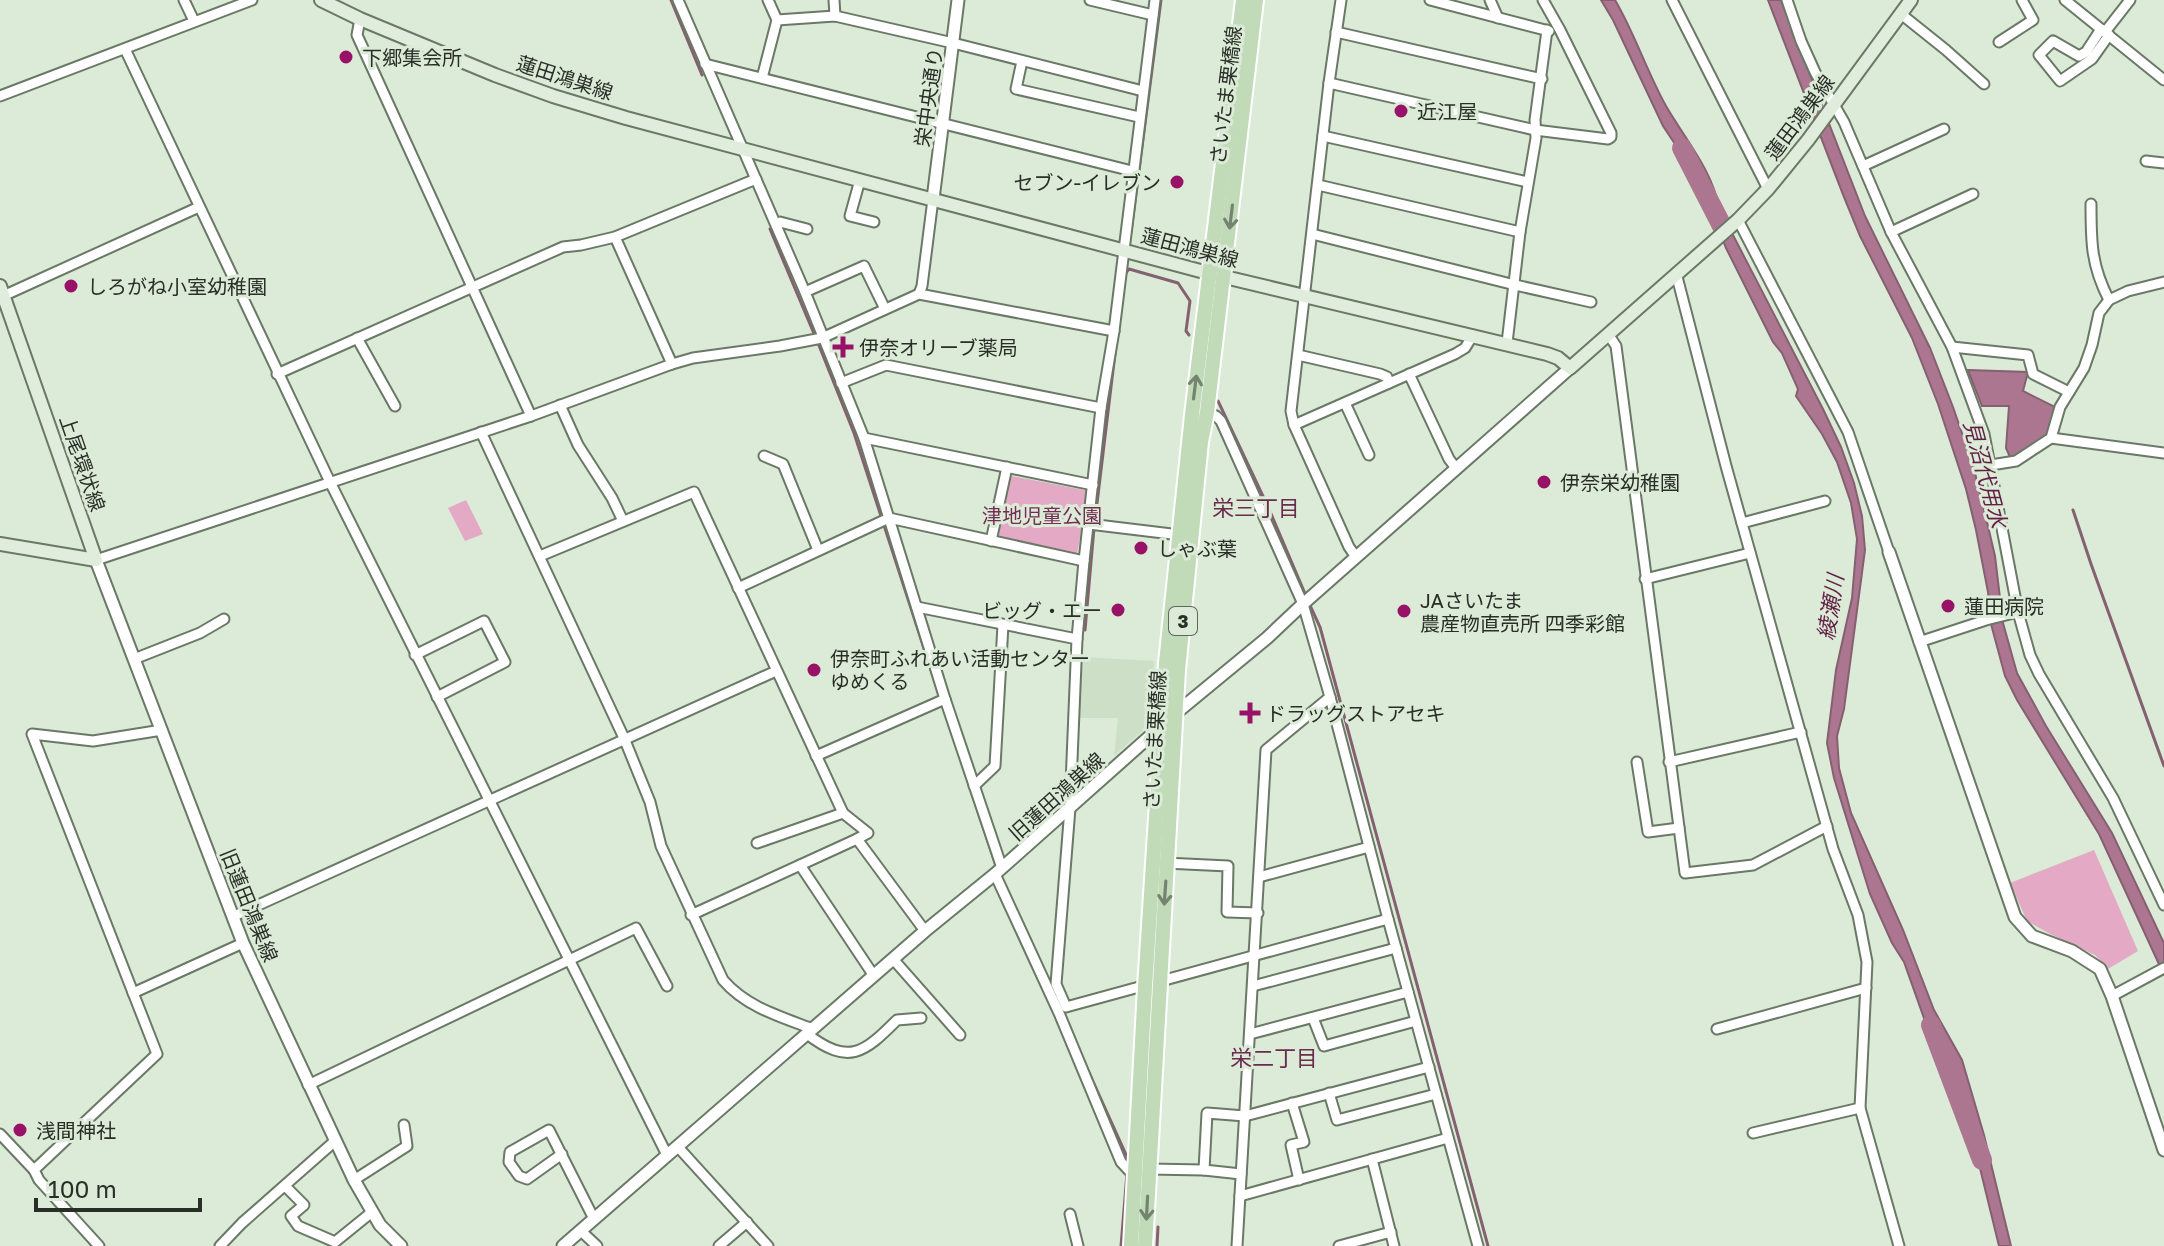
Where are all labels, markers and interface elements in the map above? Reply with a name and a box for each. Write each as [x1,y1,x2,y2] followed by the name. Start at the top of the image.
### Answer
[1205,24,1245,166] street label: さいたま栗橋線
[362,45,462,69] place label: 下郷集会所
[909,46,947,148] street label: 栄中央通り
[337,48,355,66] marker: 下郷集会所
[514,50,616,104] street label: 蓮田鴻巣線
[1759,70,1839,164] street label: 蓮田鴻巣線
[1417,99,1477,123] place label: 近江屋
[1392,102,1410,120] marker: 近江屋
[1013,170,1161,194] place label: セブン-イレブン
[1168,173,1186,191] marker: セブン-イレブン
[1223,203,1238,229] one-way arrow
[1139,222,1241,272] street label: 蓮田鴻巣線
[87,274,267,298] place label: しろがね小室幼稚園
[62,277,80,295] marker: しろがね小室幼稚園
[859,335,1018,359] place label: 伊奈オリーブ薬局
[834,338,852,356] marker: 伊奈オリーブ薬局
[1188,374,1203,401] one-way arrow
[55,412,111,514] street label: 上尾環状線
[1959,417,2014,533] water label: 見沼代用水
[1560,470,1680,494] place label: 伊奈栄幼稚園
[1535,473,1553,491] marker: 伊奈栄幼稚園
[1212,494,1300,521] district label: 栄三丁目
[982,503,1102,527] park label: 津地児童公園
[1157,536,1237,560] place label: しゃぶ葉
[1132,539,1150,557] marker: しゃぶ葉
[1812,570,1849,642] water label: 綾瀬川
[1420,588,1625,635] place label: JAさいたま 農産物直売所 四季彩館
[1964,594,2044,618] place label: 蓮田病院
[1939,597,1957,615] marker: 蓮田病院
[982,598,1102,622] place label: ビッグ・エー
[1109,601,1127,619] marker: ビッグ・エー
[1395,602,1413,620] marker: JAさいたま 農産物直売所 四季彩館
[1169,607,1197,635] road number: 3
[830,646,1090,693] place label: 伊奈町ふれあい活動センター ゆめくる
[805,661,823,679] marker: 伊奈町ふれあい活動センター ゆめくる
[1138,670,1170,810] street label: さいたま栗橋線
[1266,701,1446,725] place label: ドラッグストアセキ
[1241,704,1259,722] marker: ドラッグストアセキ
[1003,747,1109,845] street label: 旧蓮田鴻巣線
[216,845,284,965] street label: 旧蓮田鴻巣線
[1157,879,1172,906] one-way arrow
[1230,1044,1318,1071] district label: 栄二丁目
[36,1118,116,1142] place label: 浅間神社
[11,1121,29,1139] marker: 浅間神社
[36,1162,200,1212] scale bar
[48,1174,117,1203] text: 100 m
[1139,1194,1154,1221] one-way arrow

